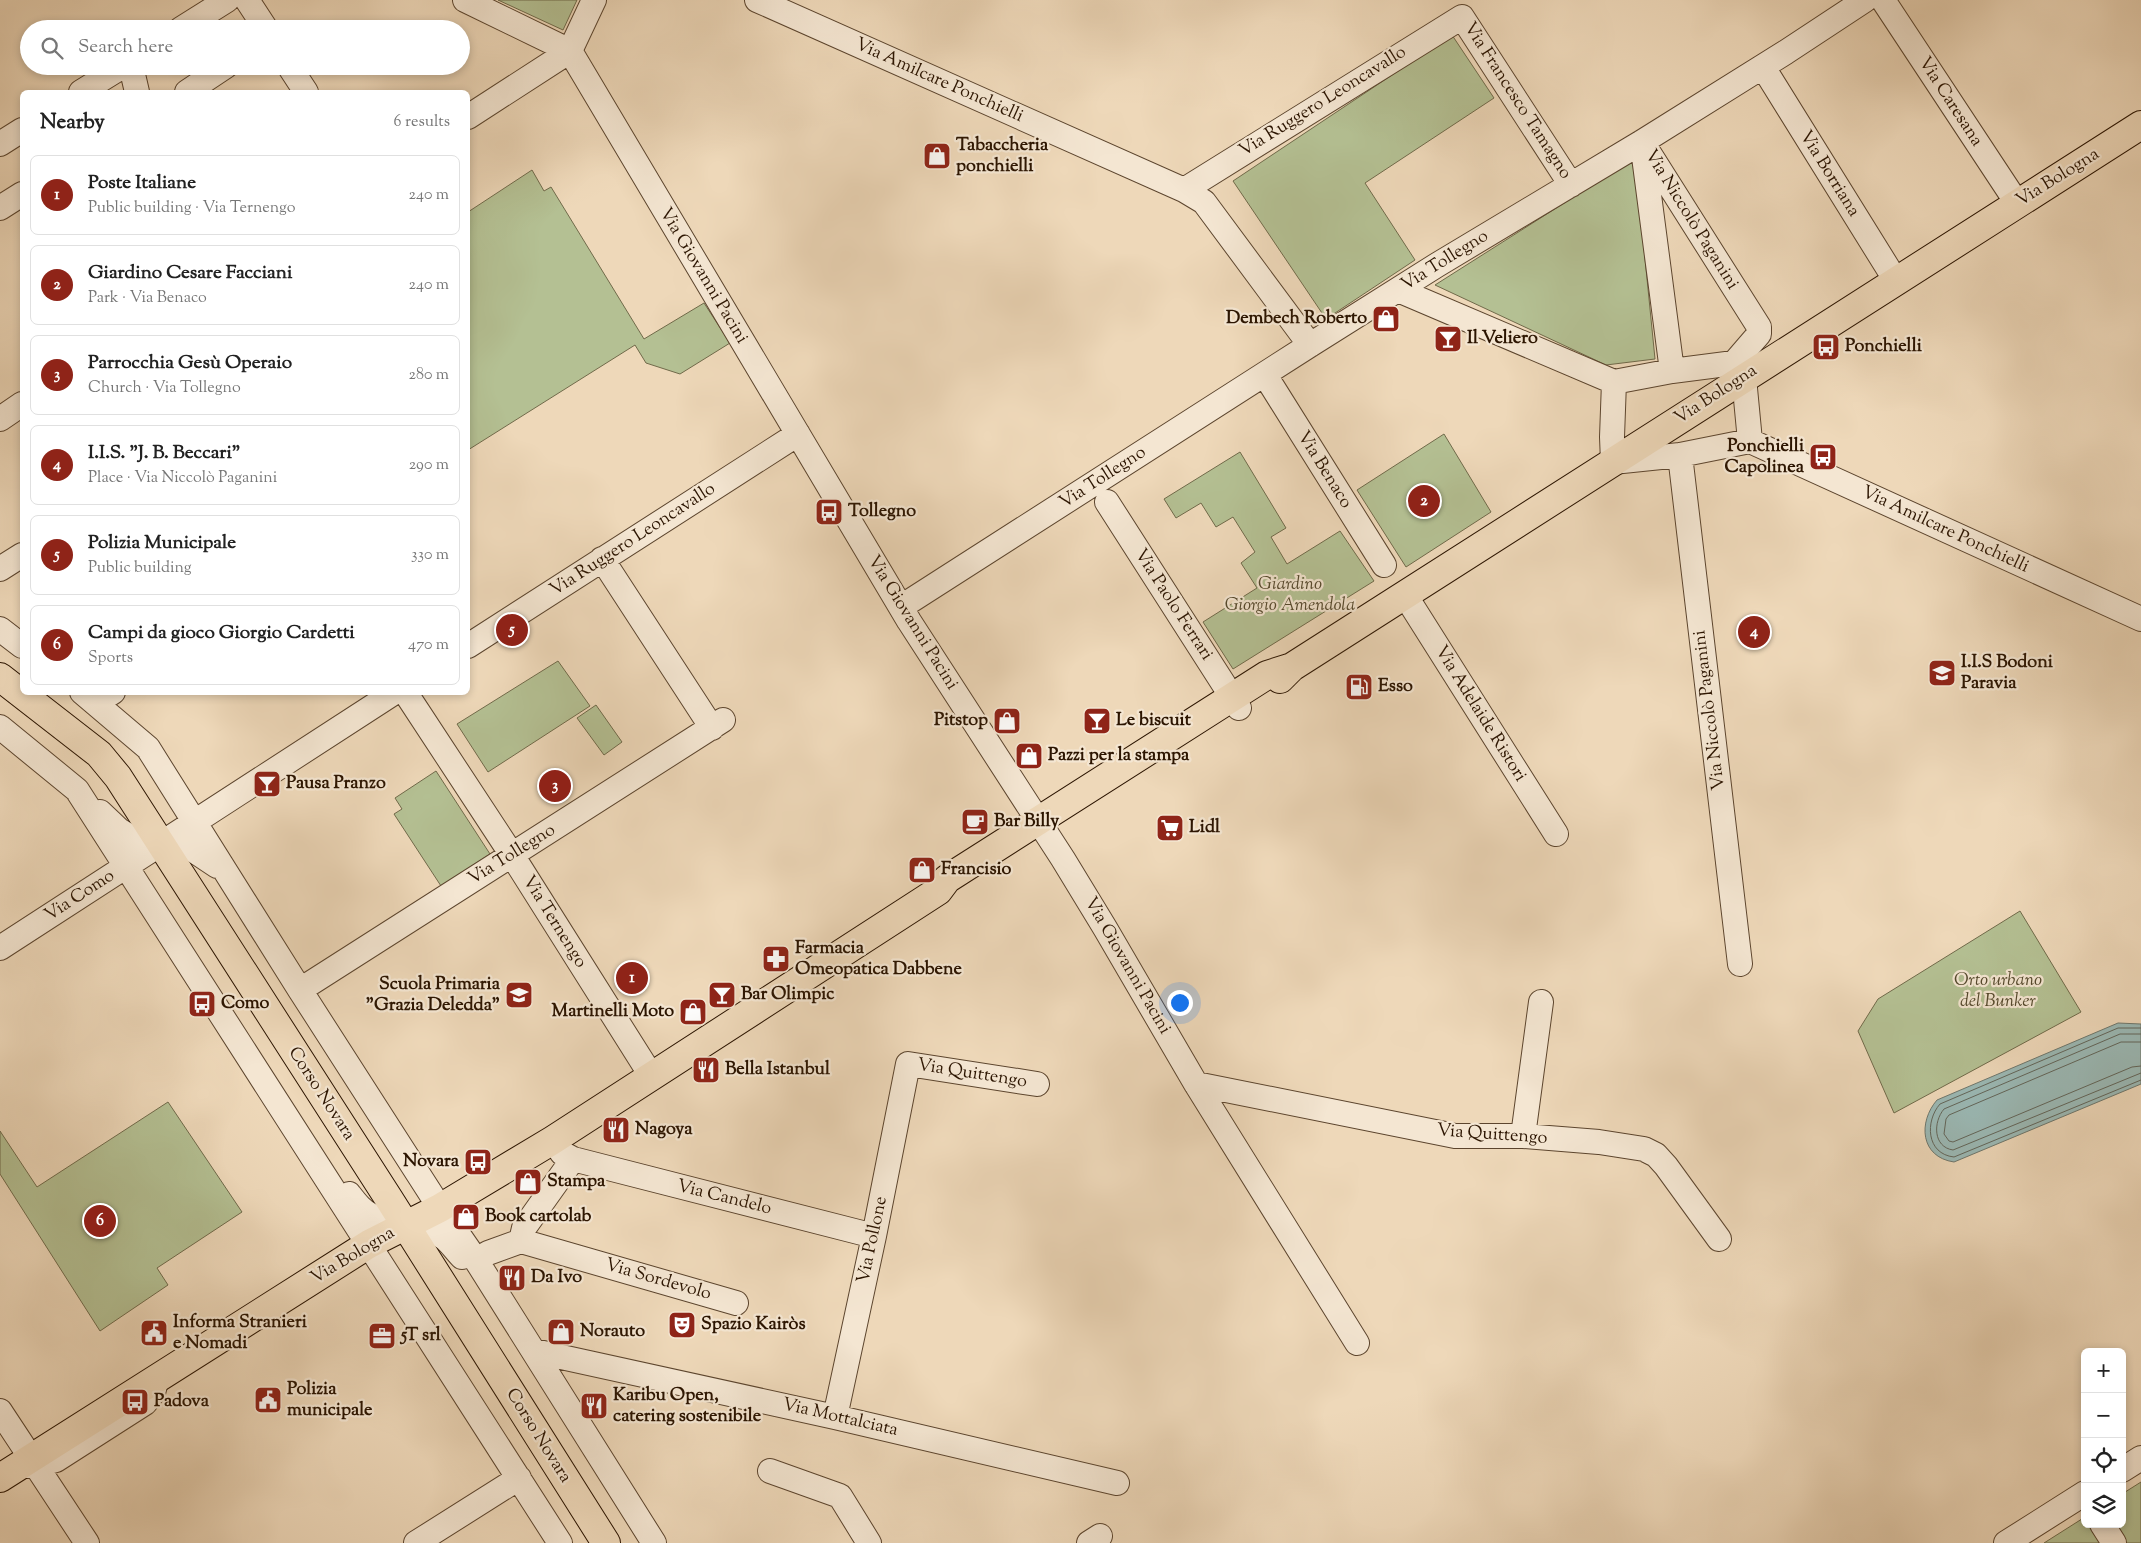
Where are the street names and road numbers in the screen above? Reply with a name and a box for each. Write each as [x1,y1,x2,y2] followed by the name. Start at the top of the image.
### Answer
[1456,17,1578,185] street label: Via Francesco Tamagno
[851,32,1027,130] street label: Via Amilcare Ponchielli
[1234,40,1412,164] street label: Via Ruggero Leoncavallo
[1911,52,1989,152] street label: Via Caresana
[1792,126,1866,222] street label: Via Borriana
[2011,142,2105,214] street label: Via Bologna
[1637,145,1745,295] street label: Via Niccolò Paganini
[652,203,754,349] street label: Via Giovanni Pacini
[1396,224,1494,298] street label: Via Tollegno
[1669,358,1763,432] street label: Via Bologna
[1290,426,1358,514] street label: Via Benaco
[1054,440,1152,516] street label: Via Tollegno
[545,477,721,603] street label: Via Ruggero Leoncavallo
[1857,480,2033,580] street label: Via Amilcare Ponchielli
[1127,544,1219,666] street label: Via Paolo Ferrari
[860,551,964,695] street label: Via Giovanni Pacini
[1687,628,1733,792] street label: Via Niccolò Paganini
[1428,641,1532,787] street label: Via Adelaide Ristori
[463,818,561,892] street label: Via Tollegno
[40,863,120,928] street label: Via Como
[515,871,593,973] street label: Via Ternengo
[1077,893,1177,1039] street label: Via Giovanni Pacini
[281,1042,361,1146] street label: Corso Novara
[915,1052,1029,1096] street label: Via Quittengo
[1436,1118,1548,1152] street label: Via Quittengo
[674,1174,774,1222] street label: Via Candelo
[851,1194,895,1286] street label: Via Pollone
[306,1221,400,1291] street label: Via Bologna
[602,1252,714,1308] street label: Via Sordevolo
[499,1384,577,1488] street label: Corso Novara
[780,1392,900,1444] street label: Via Mottalciata

